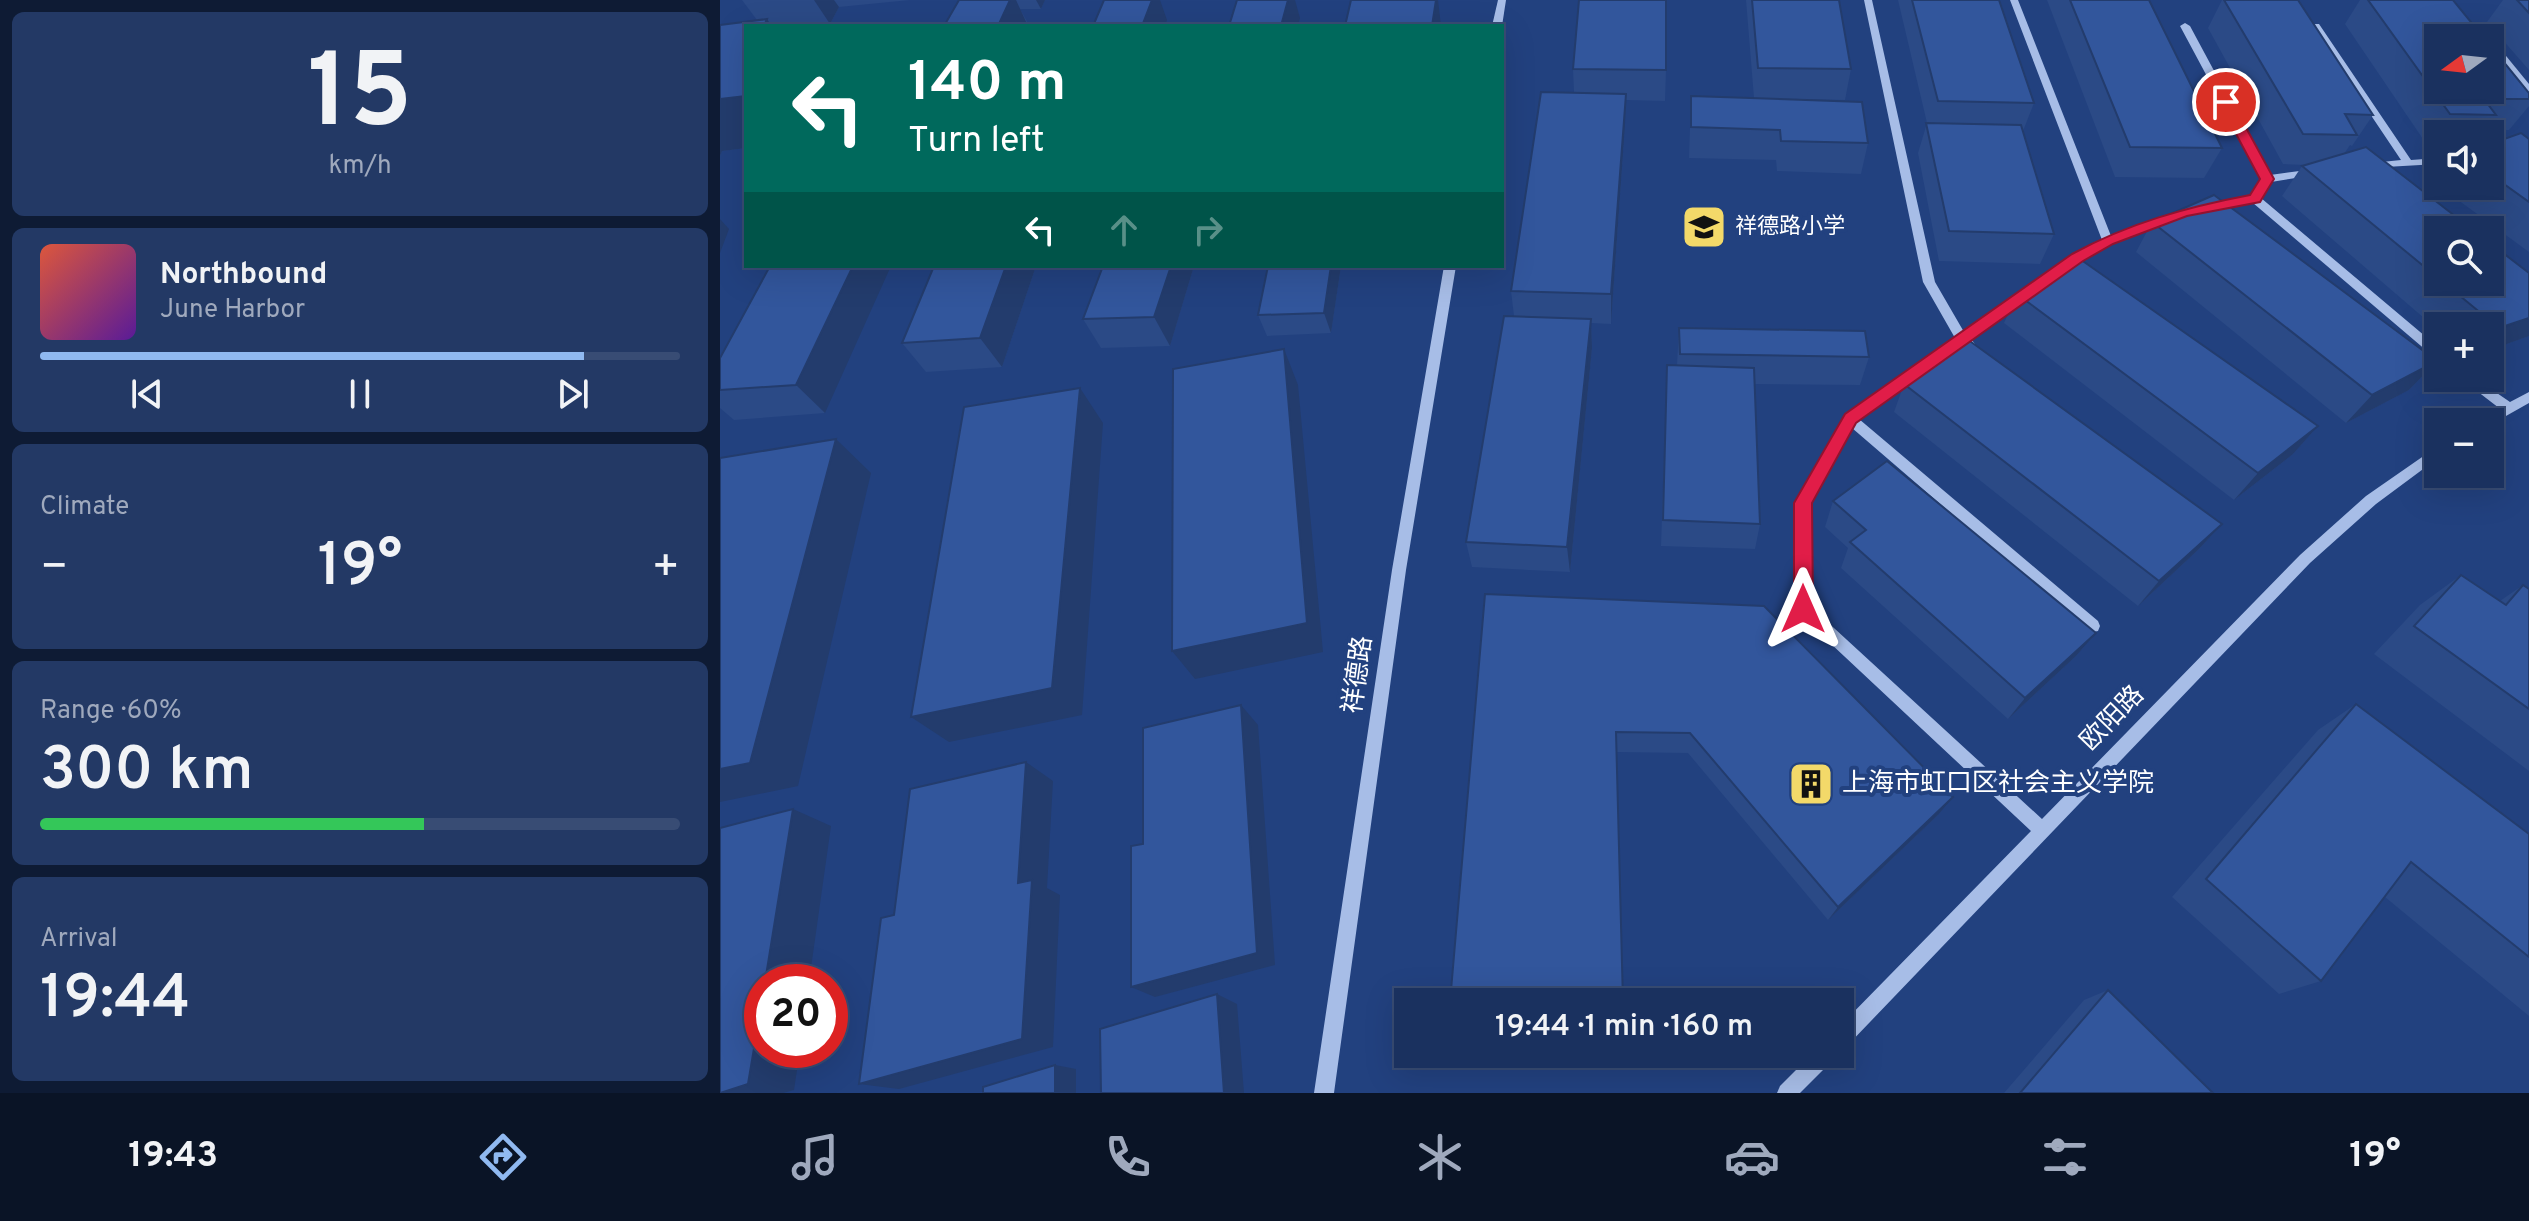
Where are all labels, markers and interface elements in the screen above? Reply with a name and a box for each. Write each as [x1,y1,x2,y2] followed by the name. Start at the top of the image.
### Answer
[2424,24,2504,104] north arrow
[2424,24,2504,488] map controls
[307,32,413,164] text: 15
[908,50,1066,120] text: 140 m
[776,56,880,160] icon: left
[2192,68,2260,136] pin
[2204,80,2248,124] icon: arrive
[908,119,1045,165] text: Turn left
[2424,120,2504,200] button: sound
[328,150,392,183] text: km/h
[1680,203,1728,251] school or university icon: 祥德路小学
[1018,208,1062,252] icon: left
[1102,208,1146,252] icon: ahead
[1186,208,1230,252] icon: right
[1735,214,1845,241] place label: 祥德路小学
[2424,216,2504,296] button: search
[160,257,327,294] text: Northbound
[160,294,305,327] text: June Harbor
[2424,312,2504,392] button: +
[125,372,169,416] icon: previous
[338,372,382,416] icon: pause
[551,372,595,416] icon: next
[2424,408,2504,488] button: −
[40,491,129,524] text: Climate
[318,531,402,607] text: 19°
[40,541,68,597] text: −
[652,541,680,597] text: +
[1761,567,1845,651] position arrow
[1337,634,1381,716] street label: 祥德路
[2074,679,2152,759] street label: 欧阳路
[40,695,182,728] text: Range · 60%
[40,735,253,811] text: 300 km
[1787,760,1835,808] building icon: 上海市虹口区社会主义学院
[1842,768,2154,801] place label: 上海市虹口区社会主义学院
[40,923,118,956] text: Arrival
[40,963,190,1039] text: 19:44
[744,964,848,1068] speed limit sign: 20
[1495,1009,1753,1046] text: 19:44 · 1 min · 160 m
[475,1129,531,1185] icon: directions
[787,1129,843,1185] icon: music
[1100,1129,1156,1185] icon: phone
[1412,1129,1468,1185] icon: climate
[1724,1129,1780,1185] icon: car
[2037,1129,2093,1185] icon: filters
[128,1134,218,1180] text: 19:43
[2349,1134,2401,1180] text: 19°

